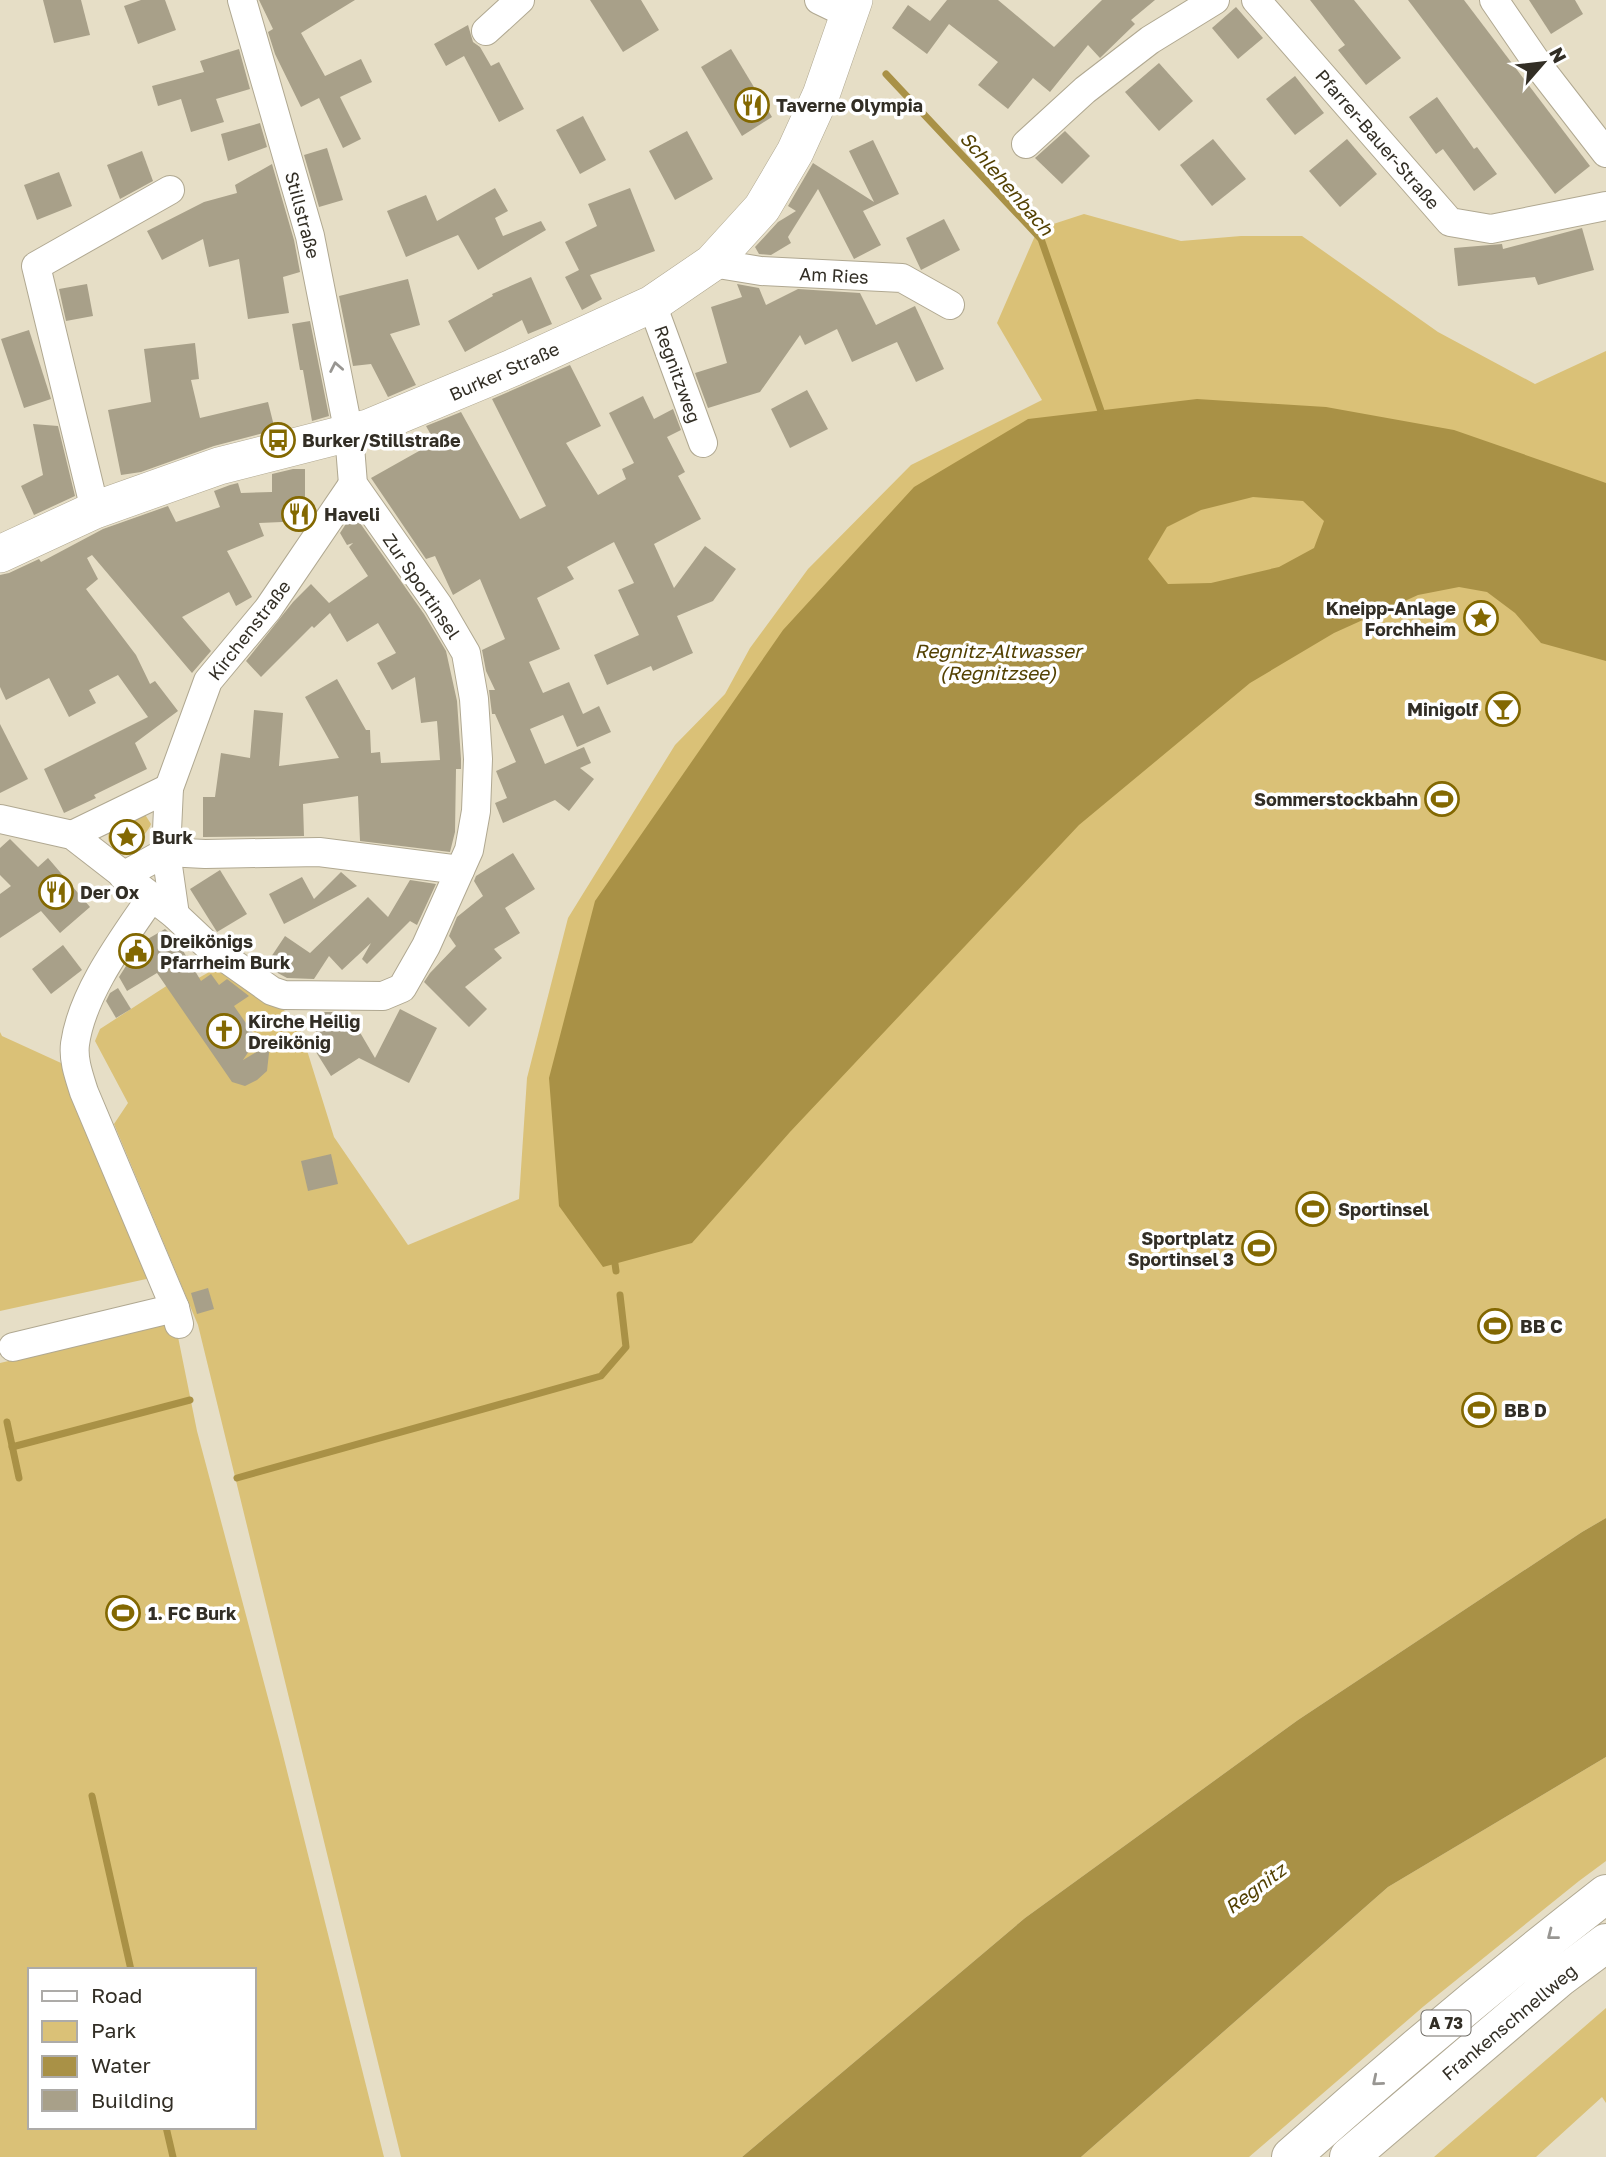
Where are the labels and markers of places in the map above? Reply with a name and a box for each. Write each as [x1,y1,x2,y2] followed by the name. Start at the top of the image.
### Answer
[733,86,771,124] restaurant icon: Taverne Olympia
[776,94,923,116] place label: Taverne Olympia
[259,421,297,459] bus stop icon: Burker/Stillstraße
[302,429,461,451] place label: Burker/Stillstraße
[280,495,318,533] restaurant icon: Haveli
[324,503,380,525] place label: Haveli
[1326,597,1456,640] place label: Kneipp-Anlage Forchheim
[1462,599,1500,637] place icon: Kneipp-Anlage Forchheim
[1484,690,1522,728] bar icon: Minigolf
[1407,698,1478,720] place label: Minigolf
[1423,780,1461,818] sports icon: Sommerstockbahn
[1254,788,1418,810] place label: Sommerstockbahn
[108,818,146,856] place icon: Burk
[152,826,193,848] place label: Burk
[37,873,75,911] restaurant icon: Der Ox
[80,881,140,903] place label: Der Ox
[160,930,291,973] place label: Dreikönigs Pfarrheim Burk
[117,932,155,970] public building icon: Dreikönigs Pfarrheim Burk
[248,1010,360,1053] place label: Kirche Heilig Dreikönig
[205,1012,243,1050] church icon: Kirche Heilig Dreikönig
[1294,1190,1332,1228] sports icon: Sportinsel
[1338,1198,1429,1220] place label: Sportinsel
[1127,1227,1234,1270] place label: Sportplatz Sportinsel 3
[1240,1229,1278,1267] sports icon: Sportplatz Sportinsel 3
[1476,1307,1514,1345] sports icon: BB C
[1520,1315,1563,1337] place label: BB C
[1460,1391,1498,1429] sports icon: BB D
[1504,1399,1547,1421] place label: BB D
[104,1594,142,1632] sports icon: 1. FC Burk
[148,1602,237,1624] place label: 1. FC Burk

